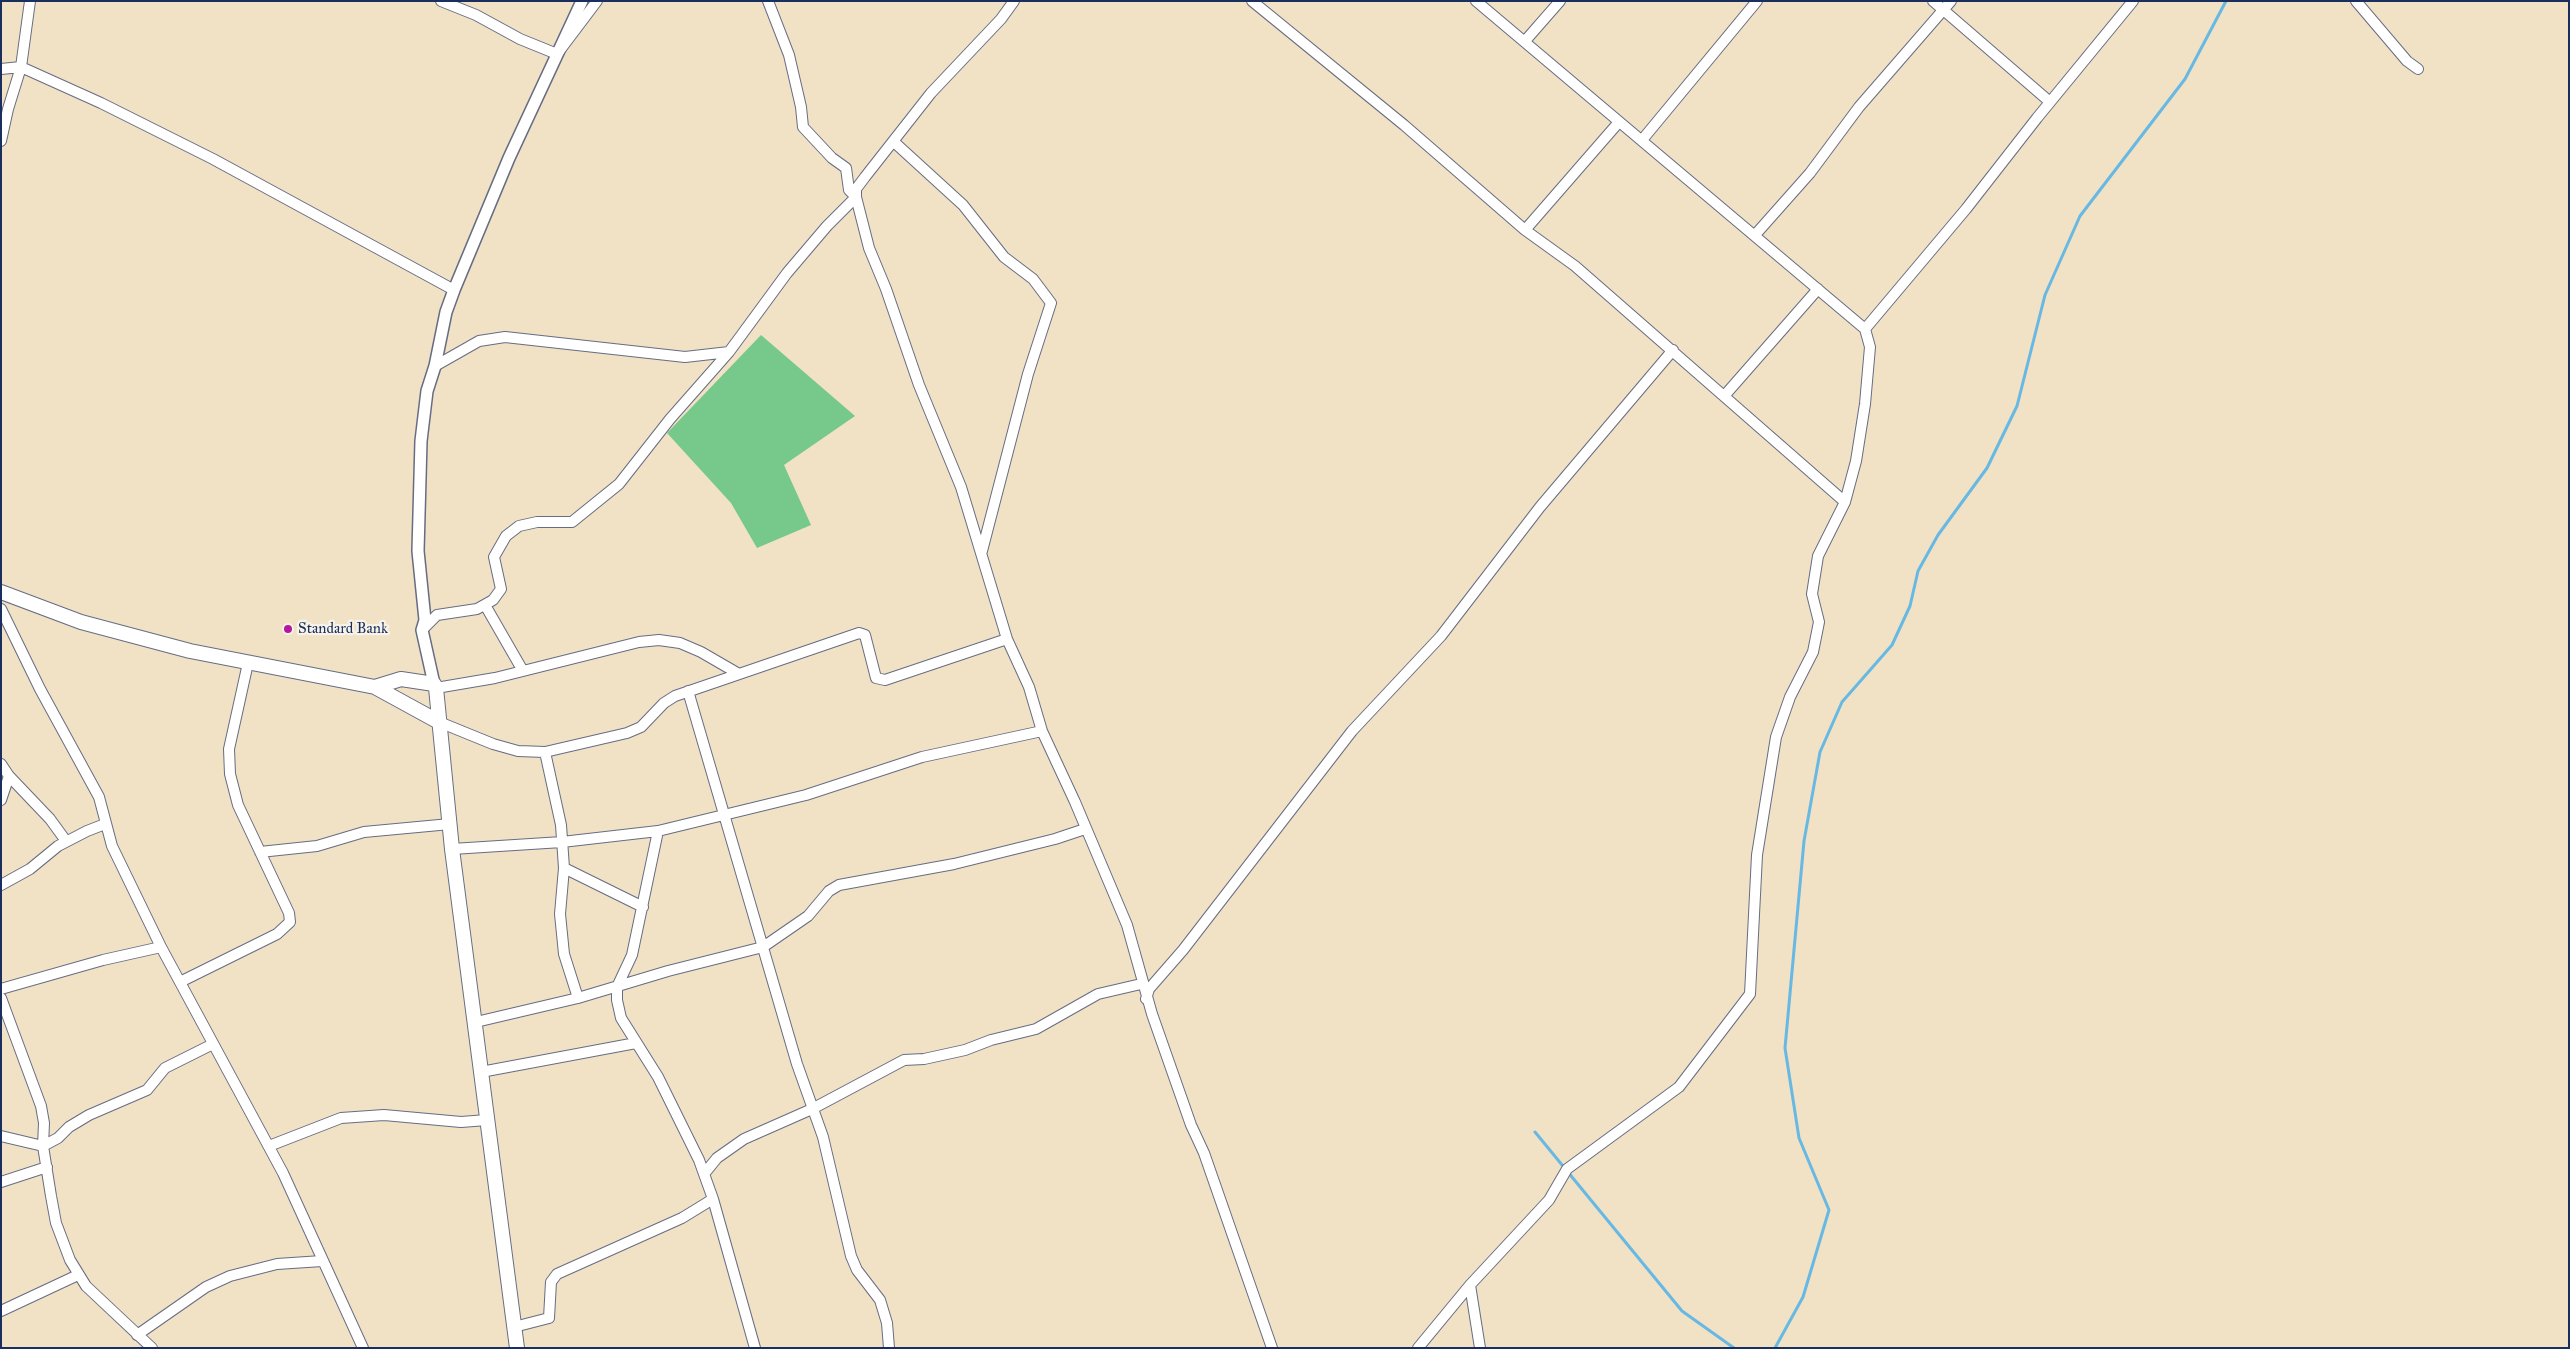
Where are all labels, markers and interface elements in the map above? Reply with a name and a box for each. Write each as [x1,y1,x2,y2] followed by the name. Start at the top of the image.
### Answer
[298,620,388,638] place label: Standard Bank
[282,623,294,635] marker: Standard Bank

